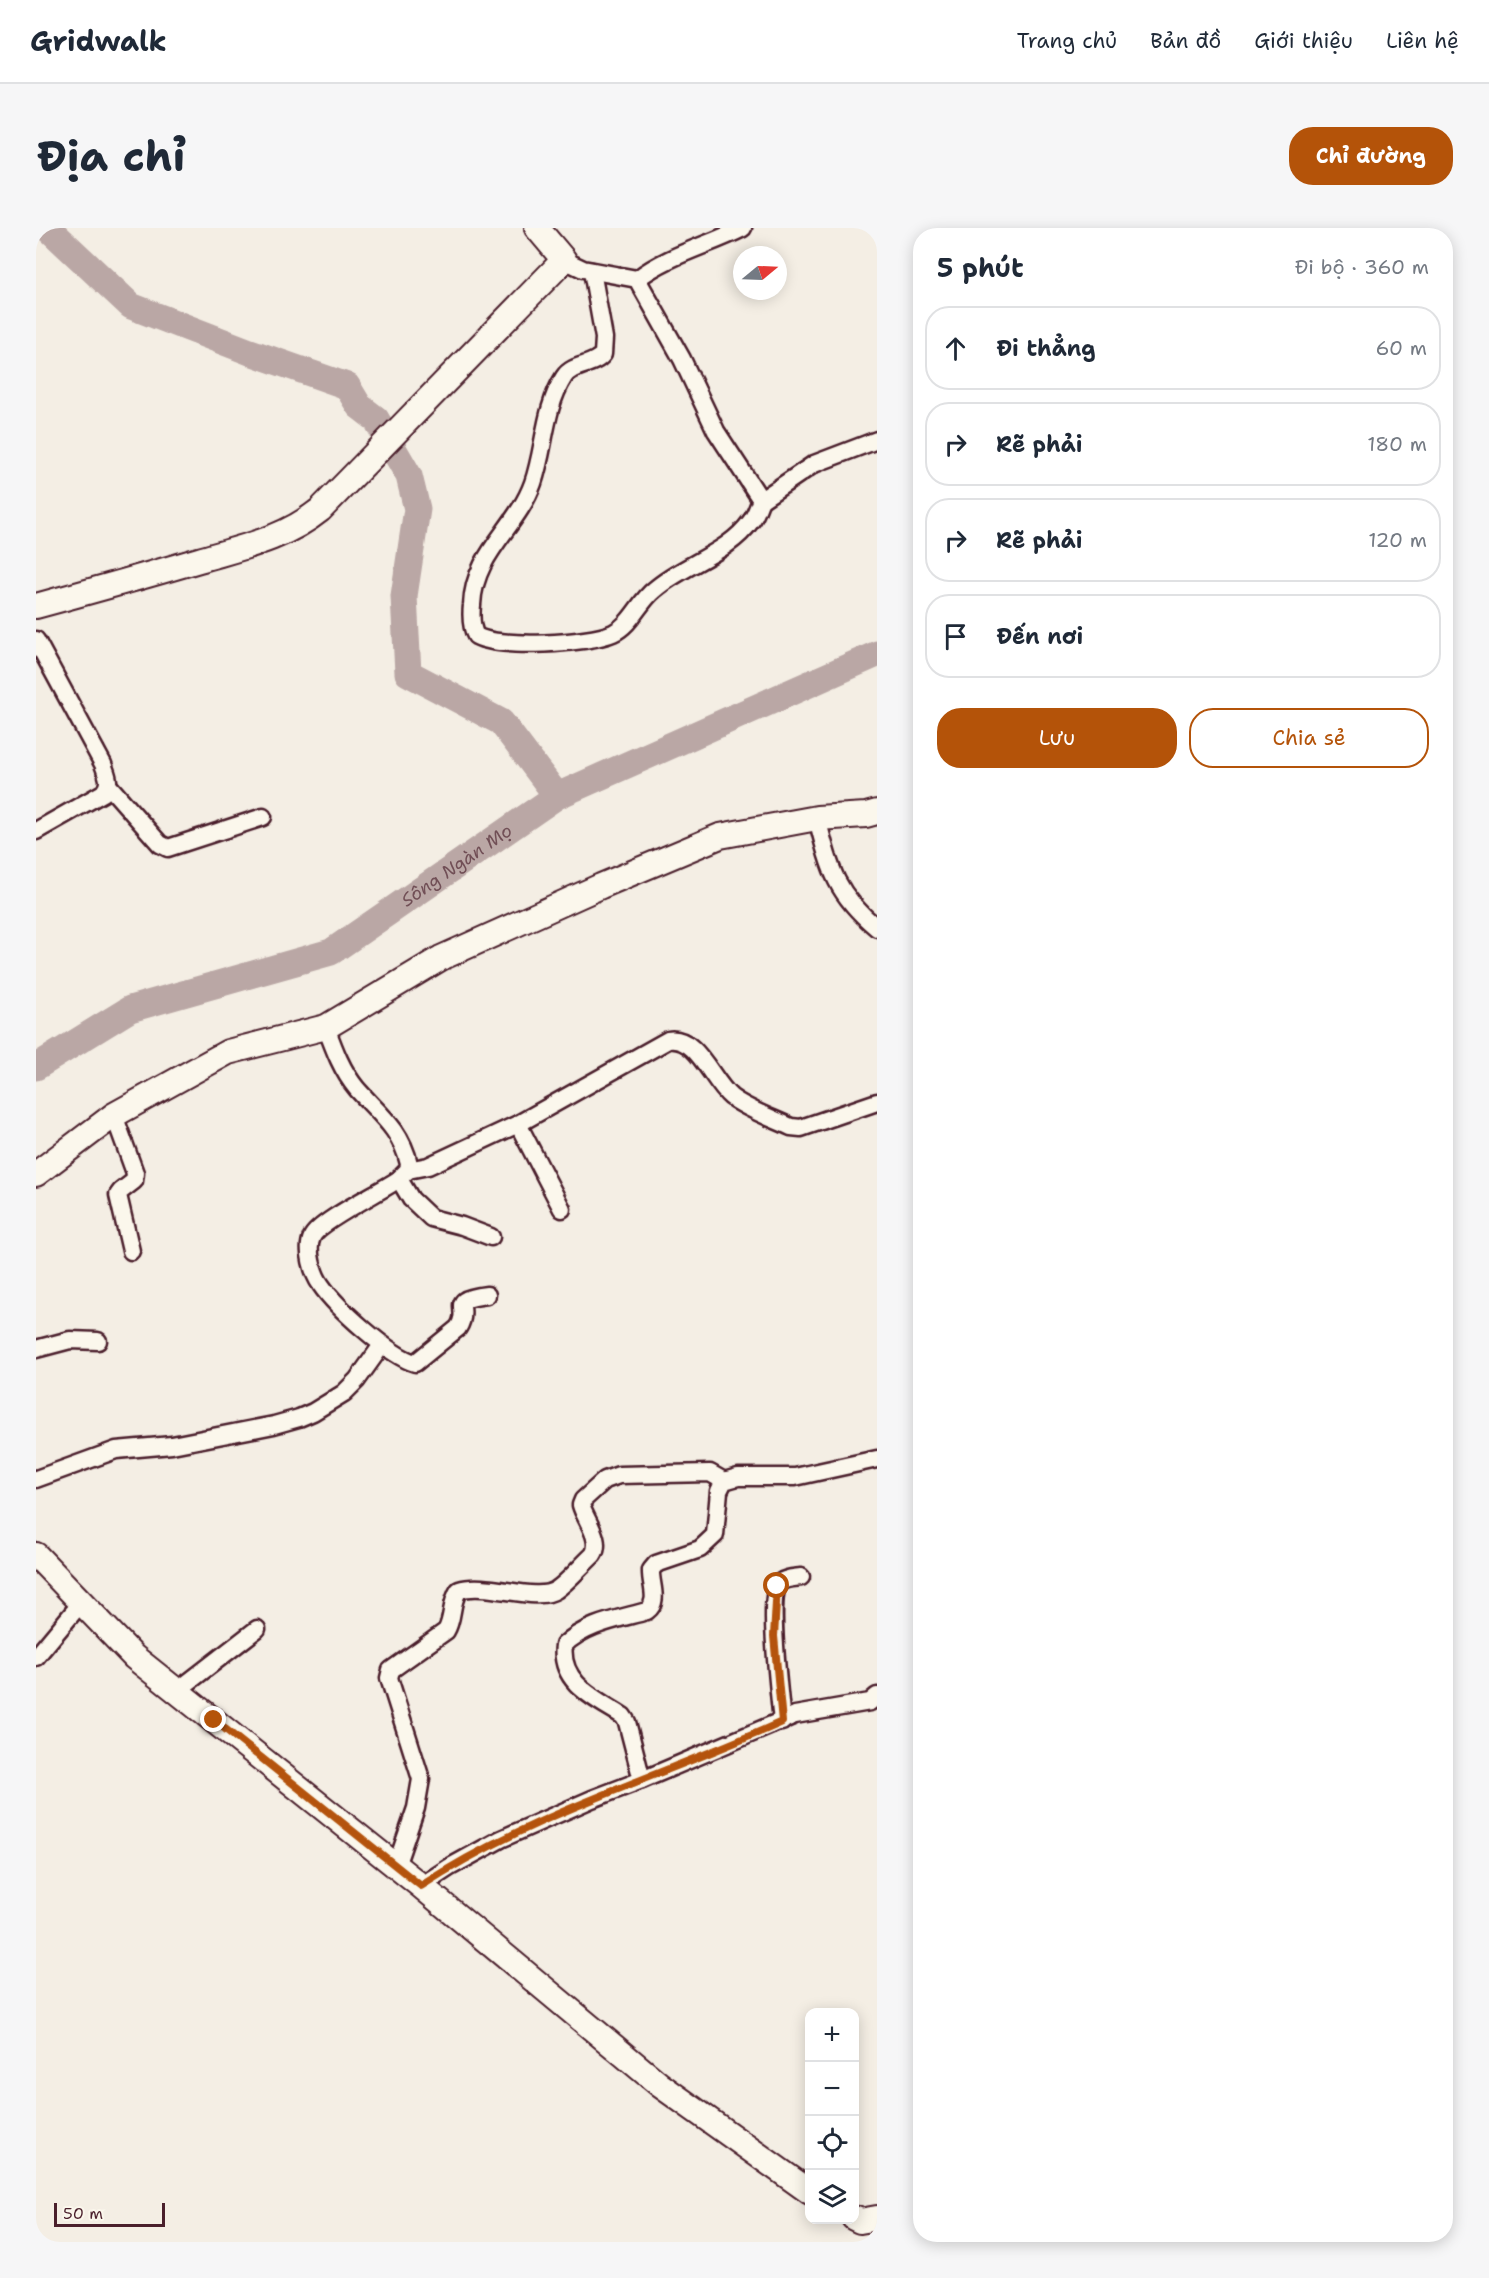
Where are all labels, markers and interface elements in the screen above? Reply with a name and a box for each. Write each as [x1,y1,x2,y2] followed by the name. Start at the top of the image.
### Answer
[30,22,167,60] text: Gridwalk
[1017,27,1117,55] text: Trang chủ
[1150,27,1221,55] text: Bản đồ
[1254,27,1353,55] text: Giới thiệu
[1386,27,1459,55] text: Liên hệ
[1289,127,1453,185] button: Chỉ đường
[36,128,185,184] text: Địa chỉ
[733,246,787,300] north arrow
[937,250,1024,285] text: 5 phút
[1295,254,1429,280] text: Đi bộ · 360 m
[939,332,972,365] icon: ahead
[996,334,1096,363] text: Đi thẳng
[1375,335,1427,361] text: 60 m
[939,428,972,461] icon: right
[996,430,1082,459] text: Rẽ phải
[1367,431,1427,457] text: 180 m
[939,524,972,557] icon: right
[996,526,1082,555] text: Rẽ phải
[1368,527,1427,553] text: 120 m
[939,620,972,653] icon: arrive
[996,622,1083,651] text: Đến nơi
[937,708,1177,768] button: Lưu
[1189,708,1429,768] button: Chia sẻ
[396,818,517,912] water label: Sông Ngàn Mọ
[763,1572,789,1598] route start
[200,1706,226,1732] route end
[805,2008,859,2224] map controls
[805,2008,859,2062] button: +
[805,2062,859,2116] button: −
[805,2116,859,2170] button: locate
[805,2170,859,2224] button: layers
[54,2200,165,2228] scale bar
[63,2203,103,2224] text: 50 m

